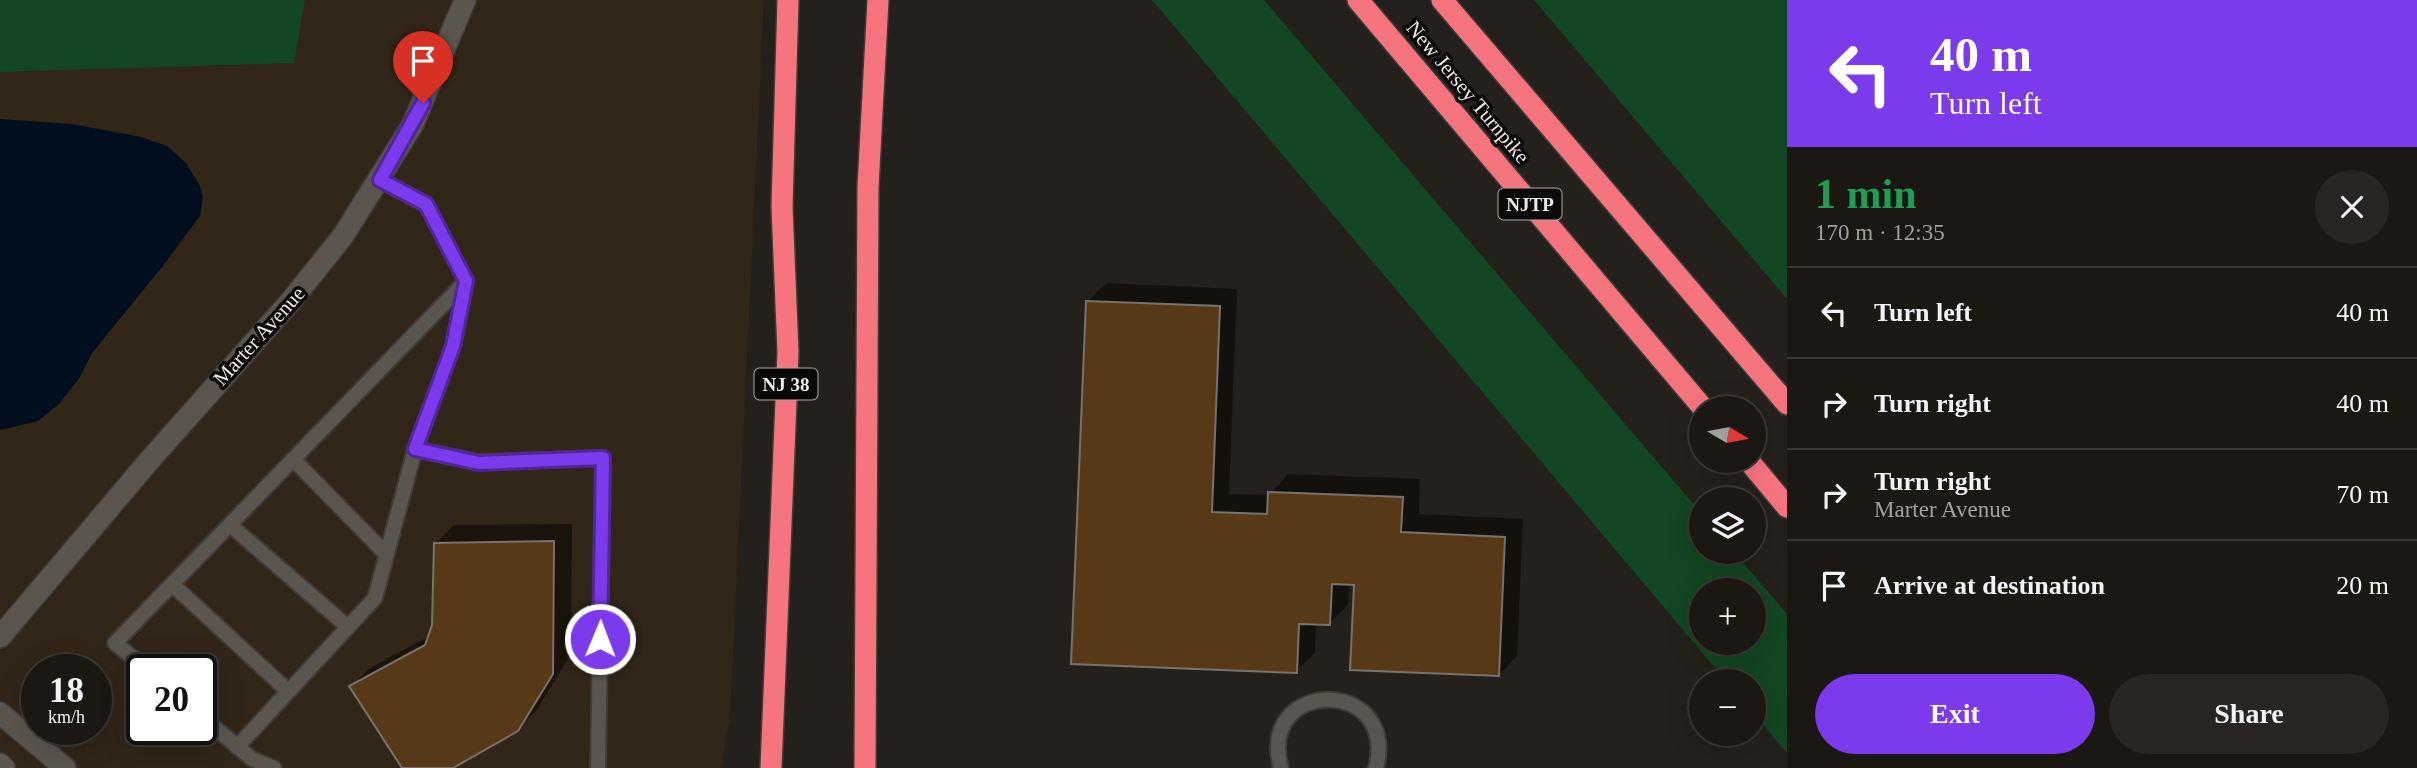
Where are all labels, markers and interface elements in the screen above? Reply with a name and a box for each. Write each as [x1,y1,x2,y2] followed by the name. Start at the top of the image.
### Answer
[1401,16,1535,168] street label: New Jersey Turnpike
[1930,27,2032,82] text: 40 m
[1815,28,1906,119] icon: left
[393,31,453,103] pin
[404,42,442,80] icon: arrive
[1930,85,2042,121] text: Turn left
[2315,170,2389,244] button: close
[1815,171,1917,217] text: 1 min
[1498,188,1562,220] road number: NJTP
[1815,220,1945,245] text: 170 m · 12:35
[208,282,310,390] street label: Marter Avenue
[1815,294,1853,332] icon: left
[1874,298,1972,327] text: Turn left
[2336,298,2389,327] text: 40 m
[754,368,818,400] road number: NJ 38
[1815,385,1853,423] icon: right
[1874,389,1991,418] text: Turn right
[2336,389,2389,418] text: 40 m
[1689,396,1766,472] north arrow
[1689,396,1766,746] map controls
[1874,467,1991,496] text: Turn right
[1815,476,1853,514] icon: right
[2336,480,2389,509] text: 70 m
[1689,487,1766,564] button: layers
[1874,497,2011,522] text: Marter Avenue
[1815,567,1853,605] icon: arrive
[1874,571,2105,600] text: Arrive at destination
[2336,571,2389,600] text: 20 m
[1689,578,1766,655] button: +
[563,602,637,676] position arrow
[126,654,217,745] speed limit sign: 20
[1689,669,1766,746] button: −
[49,671,84,710] text: 18
[1815,674,2095,754] button: Exit
[2109,674,2389,754] button: Share
[48,707,85,727] text: km/h

